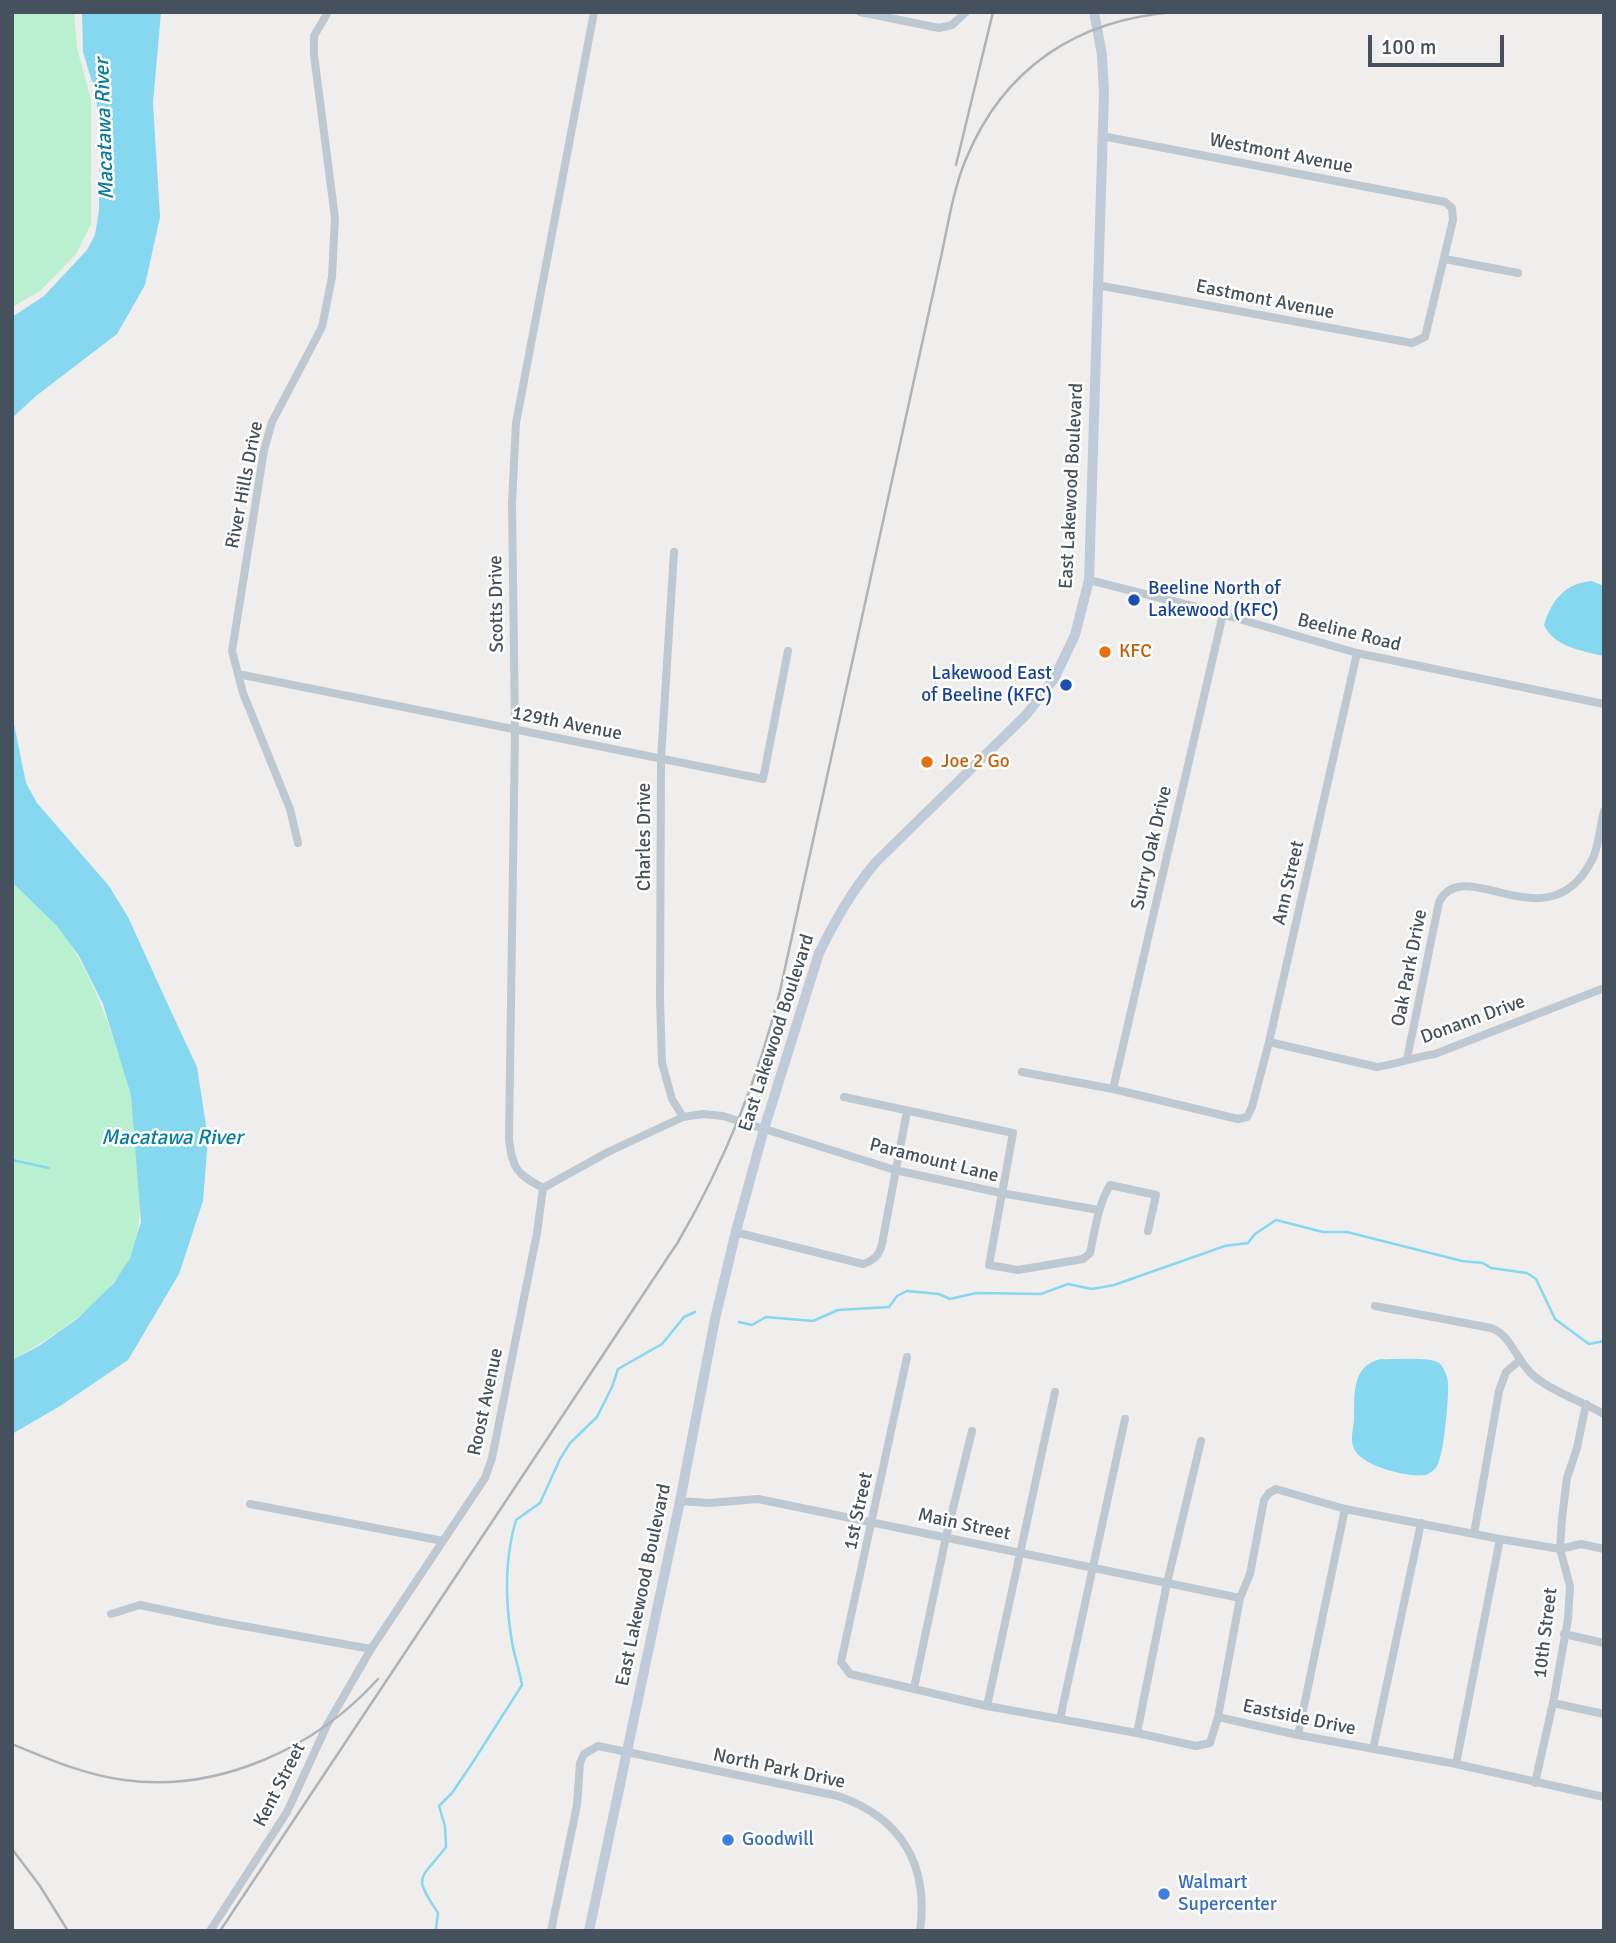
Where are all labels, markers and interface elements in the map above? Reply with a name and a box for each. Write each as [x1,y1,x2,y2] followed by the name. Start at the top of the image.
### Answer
[1371,21,1508,65] scale bar
[1381,34,1436,60] text: 100 m
[90,58,120,200] water label: Macatawa River
[1207,129,1355,179] street label: Westmont Avenue
[1194,275,1336,325] street label: Eastmont Avenue
[1055,382,1089,590] street label: East Lakewood Boulevard
[221,419,269,551] street label: River Hills Drive
[485,555,509,653] street label: Scotts Drive
[1148,578,1281,622] place label: Beeline North of Lakewood (KFC)
[1126,592,1142,608] marker: Beeline North of Lakewood (KFC)
[1295,609,1403,657] street label: Beeline Road
[1119,641,1152,663] place label: KFC
[1097,644,1113,660] marker: KFC
[921,663,1052,707] place label: Lakewood East of Beeline (KFC)
[1058,677,1074,693] marker: Lakewood East of Beeline (KFC)
[510,702,624,746] street label: 129th Avenue
[941,751,1010,773] place label: Joe 2 Go
[919,754,935,770] marker: Joe 2 Go
[634,783,656,891] street label: Charles Drive
[1127,784,1177,912] street label: Surry Oak Drive
[1268,839,1310,927] street label: Ann Street
[1387,908,1433,1028] street label: Oak Park Drive
[734,931,820,1135] street label: East Lakewood Boulevard
[1418,991,1528,1049] street label: Donann Drive
[101,1125,243,1151] water label: Macatawa River
[867,1134,1001,1188] street label: Paramount Lane
[463,1346,509,1458] street label: Roost Avenue
[840,1470,878,1552] street label: 1st Street
[611,1482,677,1688] street label: East Lakewood Boulevard
[916,1504,1012,1546] street label: Main Street
[1529,1586,1563,1680] street label: 10th Street
[1240,1695,1358,1741] street label: Eastside Drive
[249,1739,311,1831] street label: Kent Street
[711,1744,847,1794] street label: North Park Drive
[742,1829,814,1851] place label: Goodwill
[720,1832,736,1848] marker: Goodwill
[1178,1872,1277,1916] place label: Walmart Supercenter
[1156,1886,1172,1902] marker: Walmart Supercenter

